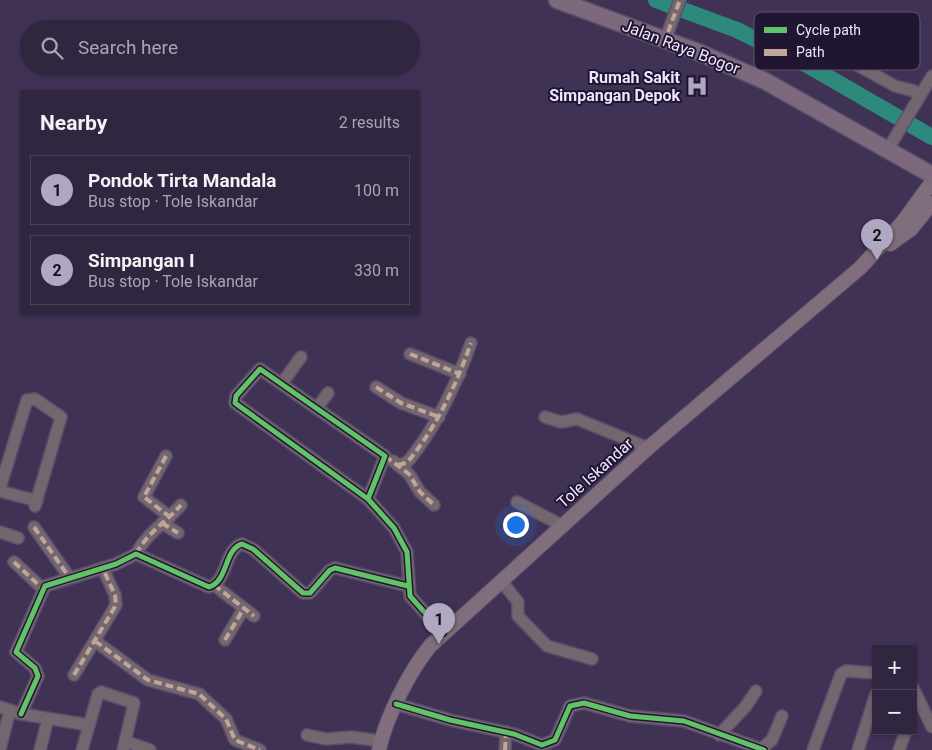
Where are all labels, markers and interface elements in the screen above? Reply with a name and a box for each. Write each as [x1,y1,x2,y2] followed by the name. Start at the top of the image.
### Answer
[754,12,920,70] legend
[620,16,743,78] street label: Jalan Raya Bogor
[20,20,420,75] search box
[796,22,861,38] text: Cycle path
[38,34,66,62] icon: search
[78,36,178,59] text: Search here
[796,44,825,60] text: Path
[549,68,681,105] place label: Rumah Sakit Simpangan Depok
[684,73,710,99] hospital icon: Rumah Sakit Simpangan Depok
[40,111,107,135] text: Nearby
[339,113,400,132] text: 2 results
[88,169,276,192] text: Pondok Tirta Mandala
[52,181,62,200] text: 1
[354,181,399,200] text: 100 m
[88,192,258,211] text: Bus stop · Tole Iskandar
[861,219,893,260] pin: 2
[88,249,195,272] text: Simpangan I
[52,261,62,280] text: 2
[354,261,399,280] text: 330 m
[88,272,258,291] text: Bus stop · Tole Iskandar
[553,434,637,512] street label: Tole Iskandar
[503,512,529,538] your location
[423,603,455,644] pin: 1
[872,645,917,735] map controls
[872,645,917,690] button: +
[872,690,917,735] button: −

